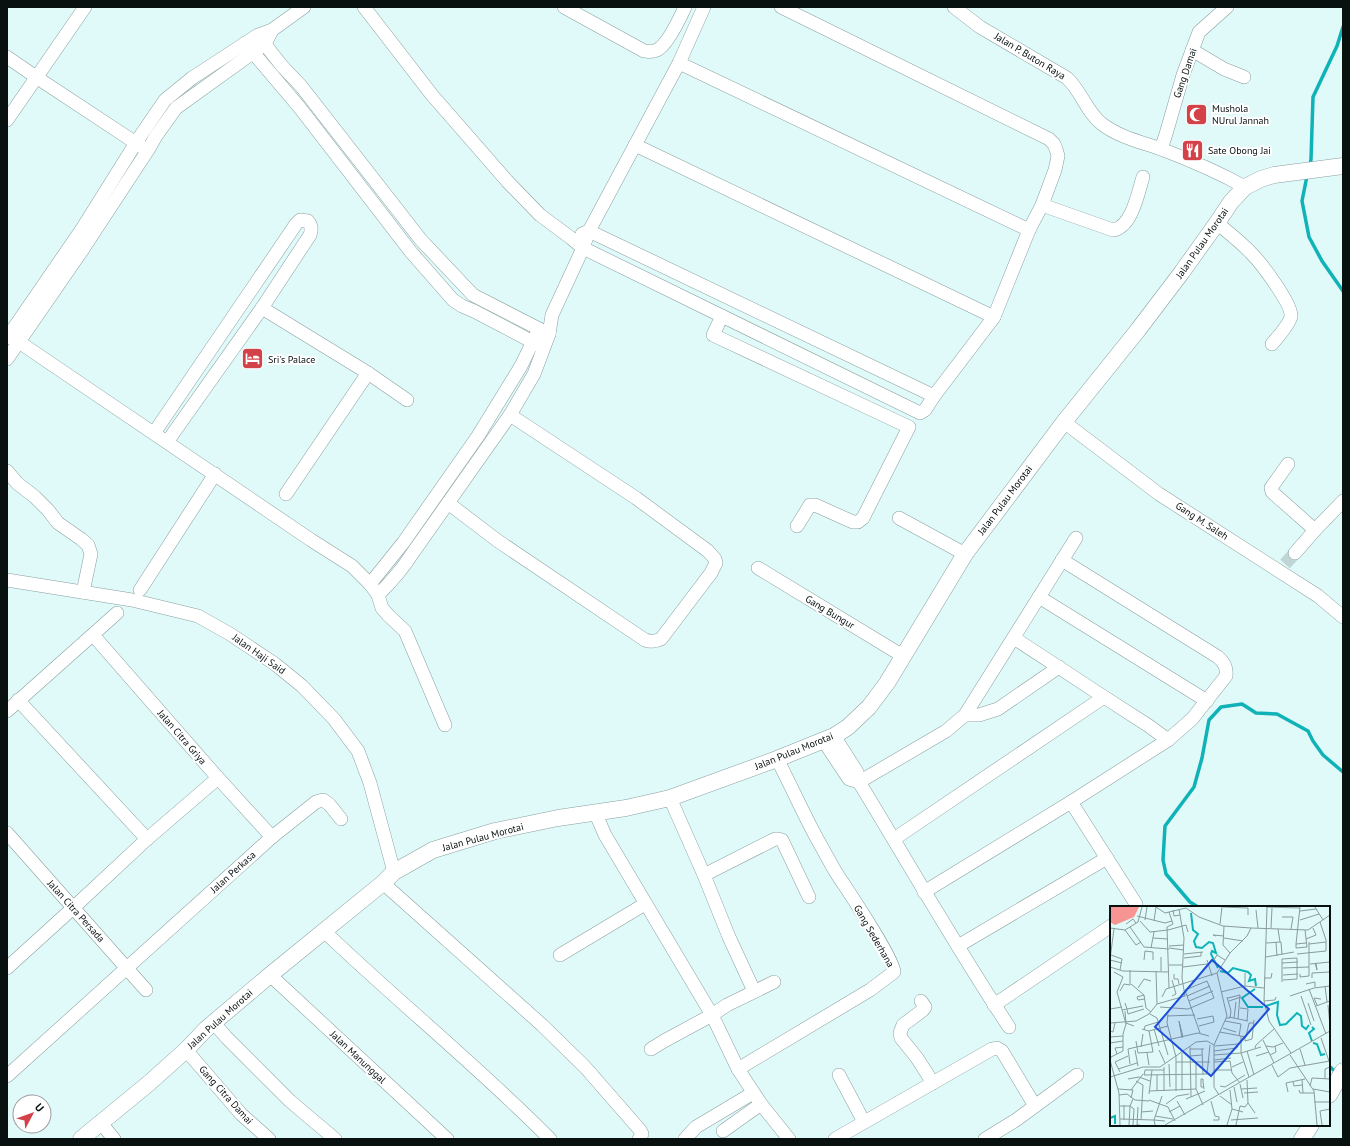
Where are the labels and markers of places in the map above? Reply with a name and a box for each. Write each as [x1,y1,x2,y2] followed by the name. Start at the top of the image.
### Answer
[1184,101,1210,127] mosque icon: Mushola NUrul Jannah
[1212,102,1269,127] place label: Mushola NUrul Jannah
[1179,137,1205,163] restaurant icon: Sate Obong Jai
[1208,144,1271,157] place label: Sate Obong Jai
[240,346,266,372] hotel icon: Sri's Palace
[268,353,315,366] place label: Sri's Palace

